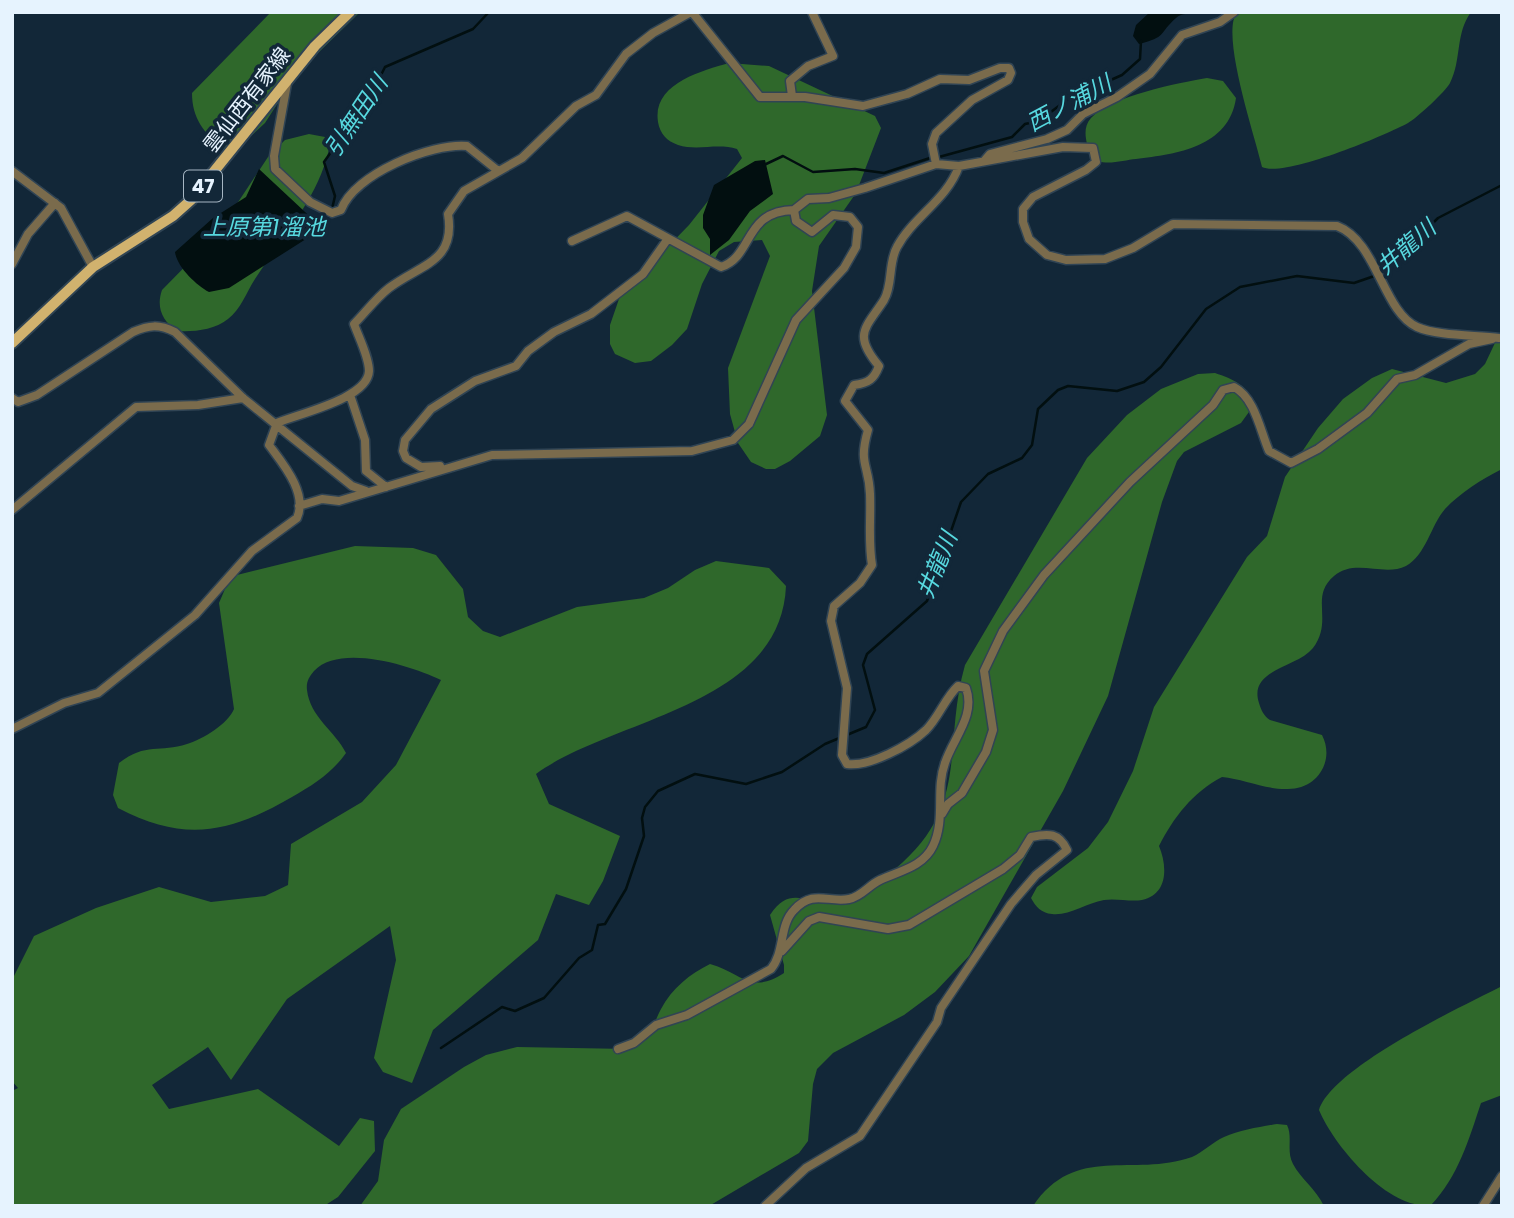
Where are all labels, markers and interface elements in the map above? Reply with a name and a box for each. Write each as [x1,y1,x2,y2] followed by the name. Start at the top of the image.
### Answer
[196,41,297,158] street label: 雲仙西有家線
[317,66,397,163] water label: 引無田川
[1021,66,1120,139] water label: 西ノ浦川
[184,170,222,202] road number: 47
[1369,210,1445,282] water label: 井龍川
[203,211,327,243] water label: 上原第1溜池
[909,524,966,603] water label: 井龍川

